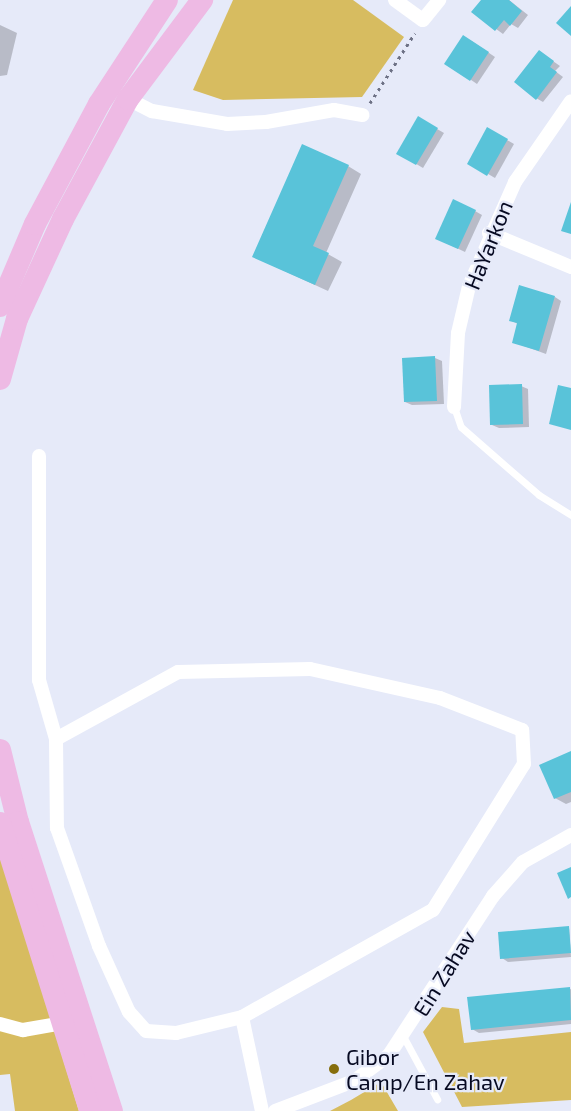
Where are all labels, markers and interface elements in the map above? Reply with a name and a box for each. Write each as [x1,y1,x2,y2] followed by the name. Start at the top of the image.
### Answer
[458,197,518,293] street label: HaYarkon
[407,925,481,1021] street label: Ein Zahav
[346,1043,505,1094] place label: Gibor Camp/En Zahav
[327,1062,341,1076] marker: Gibor Camp/En Zahav

